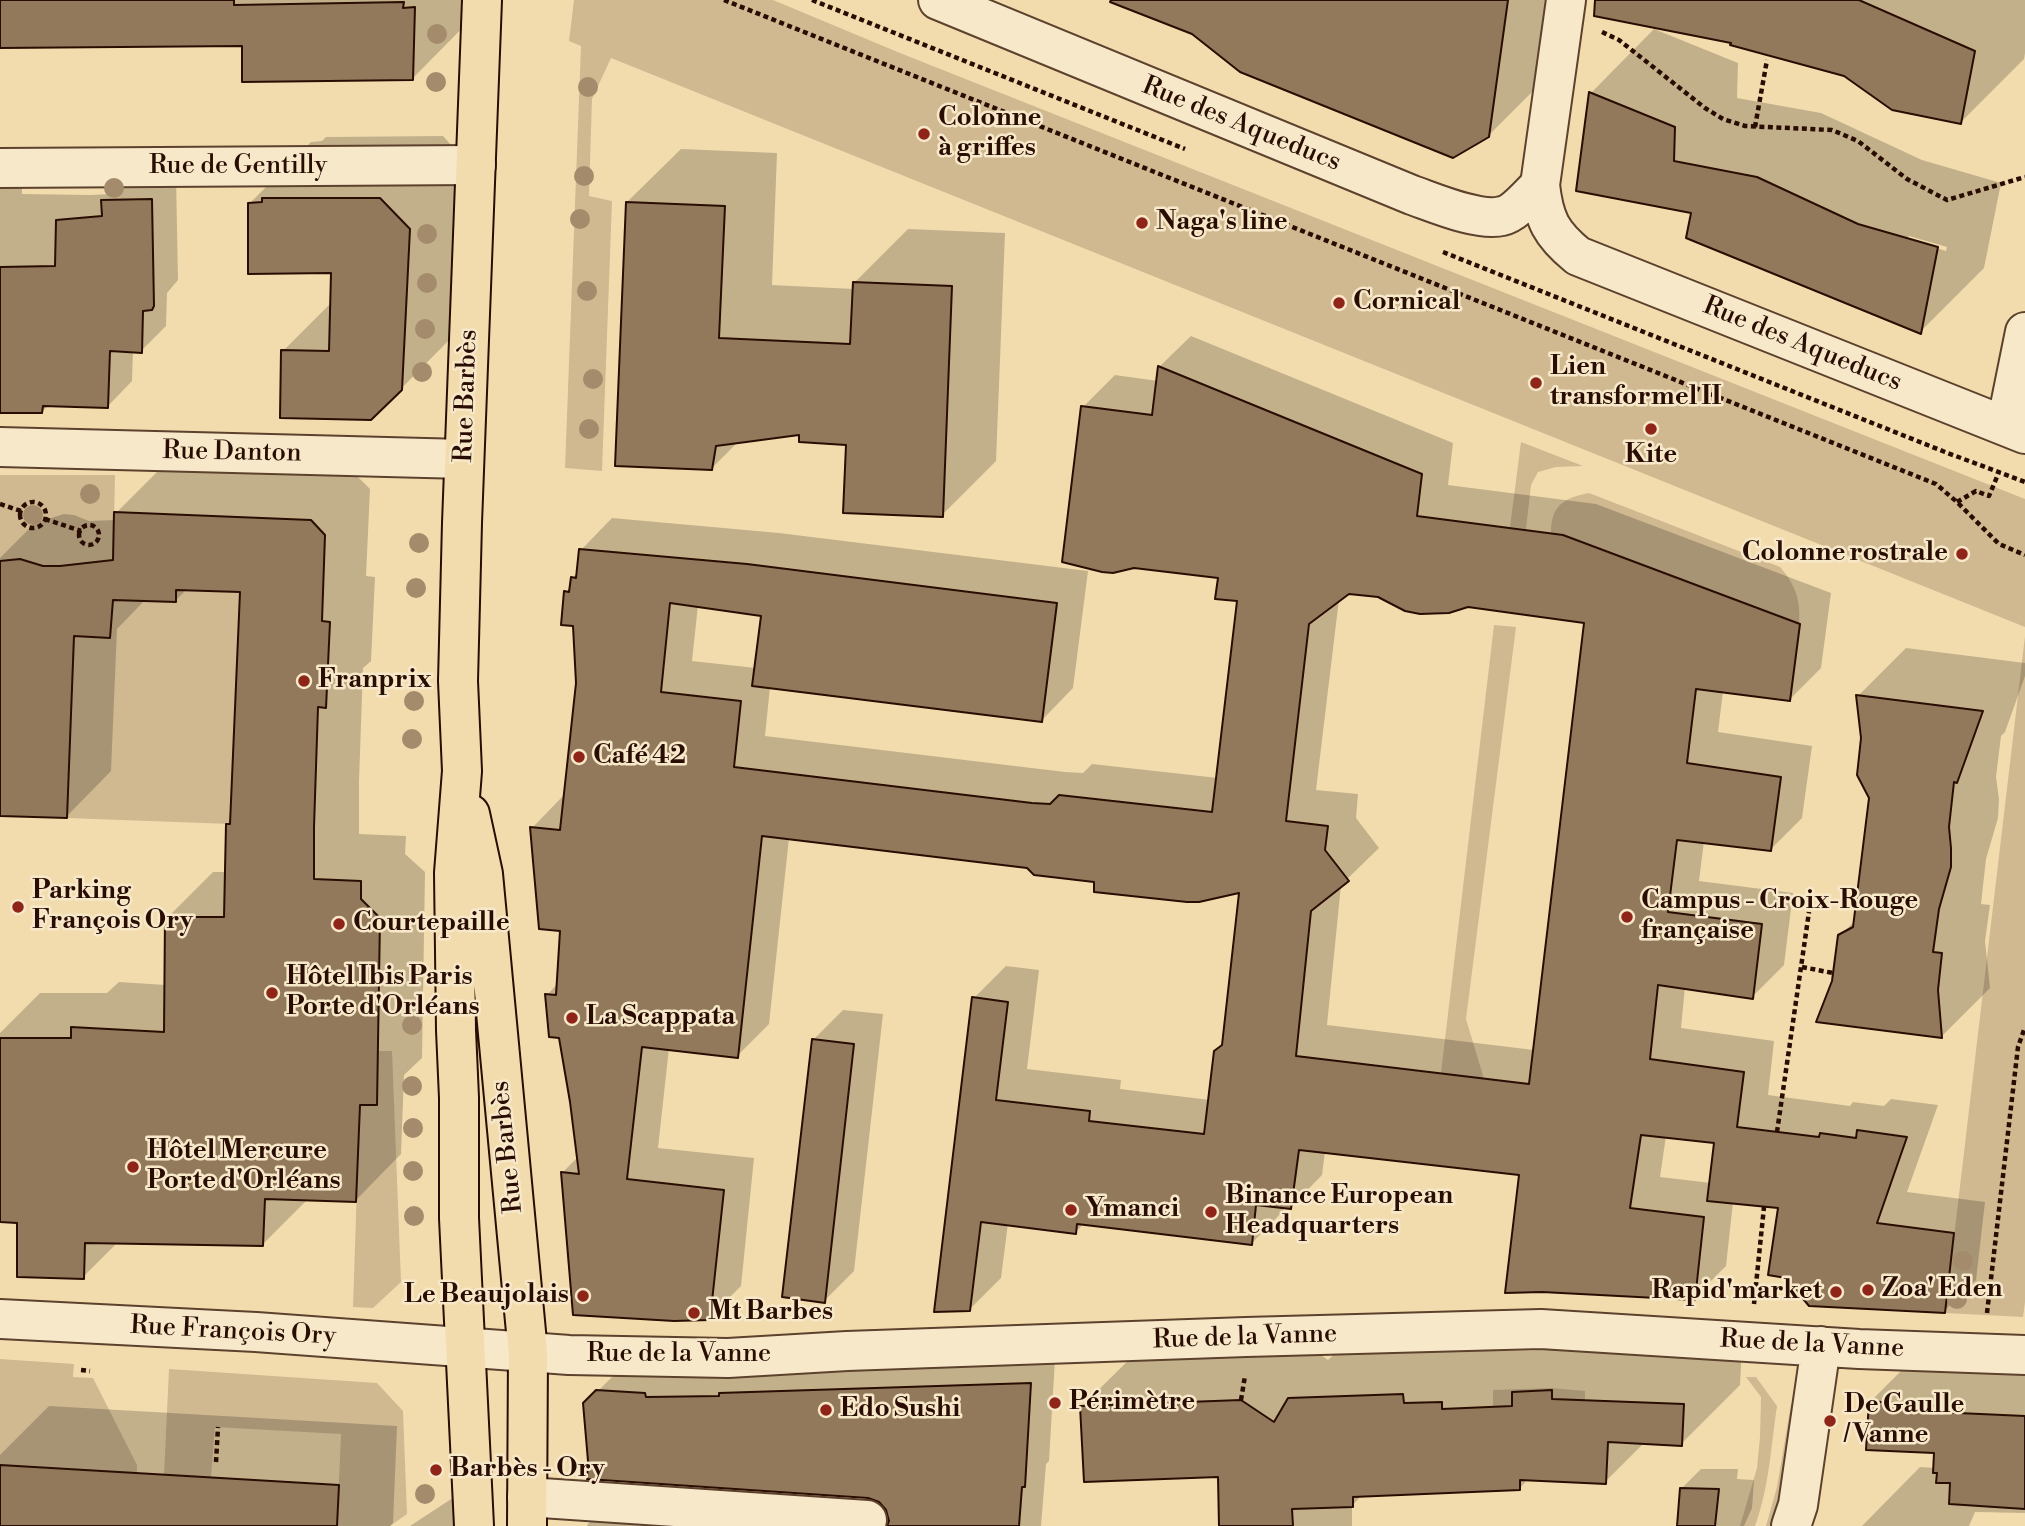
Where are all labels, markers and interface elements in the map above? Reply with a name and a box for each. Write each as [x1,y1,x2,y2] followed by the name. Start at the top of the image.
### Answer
[1137,71,1345,179] street label: Rue des Aqueducs
[938,103,1042,164] place label: Colonne à griffes
[916,126,932,142] marker: Colonne à griffes
[149,151,327,183] street label: Rue de Gentilly
[1156,207,1288,239] place label: Naga's line
[1134,215,1150,231] marker: Naga's line
[1353,287,1460,319] place label: Cornical
[1698,291,1906,399] street label: Rue des Aqueducs
[1331,295,1347,311] marker: Cornical
[449,329,485,463] street label: Rue Barbès
[1550,352,1721,414] place label: Lien transformel II
[1528,375,1544,391] marker: Lien transformel II
[1643,421,1659,437] marker: Kite
[162,436,302,470] street label: Rue Danton
[1625,440,1677,472] place label: Kite
[1742,538,1948,570] place label: Colonne rostrale
[1954,546,1970,562] marker: Colonne rostrale
[318,665,431,697] place label: Franprix
[296,673,312,689] marker: Franprix
[593,741,686,773] place label: Café 42
[571,749,587,765] marker: Café 42
[32,876,193,938] place label: Parking François Ory
[1641,886,1918,948] place label: Campus - Croix-Rouge française
[10,899,26,915] marker: Parking François Ory
[353,908,510,940] place label: Courtepaille
[1619,909,1635,925] marker: Campus - Croix-Rouge française
[331,916,347,932] marker: Courtepaille
[286,962,480,1024] place label: Hôtel Ibis Paris Porte d'Orléans
[264,985,280,1001] marker: Hôtel Ibis Paris Porte d'Orléans
[586,1002,735,1034] place label: La Scappata
[564,1010,580,1026] marker: La Scappata
[486,1079,530,1215] street label: Rue Barbès
[147,1136,341,1198] place label: Hôtel Mercure Porte d'Orléans
[125,1159,141,1175] marker: Hôtel Mercure Porte d'Orléans
[1225,1181,1453,1242] place label: Binance European Headquarters
[1085,1194,1179,1226] place label: Ymanci
[1063,1202,1079,1218] marker: Ymanci
[1203,1204,1219,1220] marker: Binance European Headquarters
[1882,1274,2002,1306] place label: Zoa' Eden
[1651,1276,1822,1308] place label: Rapid'market
[404,1280,569,1312] place label: Le Beaujolais
[1860,1282,1876,1298] marker: Zoa' Eden
[1828,1284,1844,1300] marker: Rapid'market
[575,1288,591,1304] marker: Le Beaujolais
[708,1297,833,1329] place label: Mt Barbes
[686,1305,702,1321] marker: Mt Barbes
[129,1311,337,1353] street label: Rue François Ory
[1152,1319,1338,1357] street label: Rue de la Vanne
[1719,1325,1905,1365] street label: Rue de la Vanne
[587,1339,771,1371] street label: Rue de la Vanne
[1069,1387,1195,1419] place label: Périmètre
[1844,1390,1964,1452] place label: De Gaulle / Vanne
[840,1394,960,1426] place label: Edo Sushi
[1047,1395,1063,1411] marker: Périmètre
[818,1402,834,1418] marker: Edo Sushi
[1822,1413,1838,1429] marker: De Gaulle / Vanne
[450,1454,605,1486] place label: Barbès - Ory
[428,1462,444,1478] marker: Barbès - Ory

